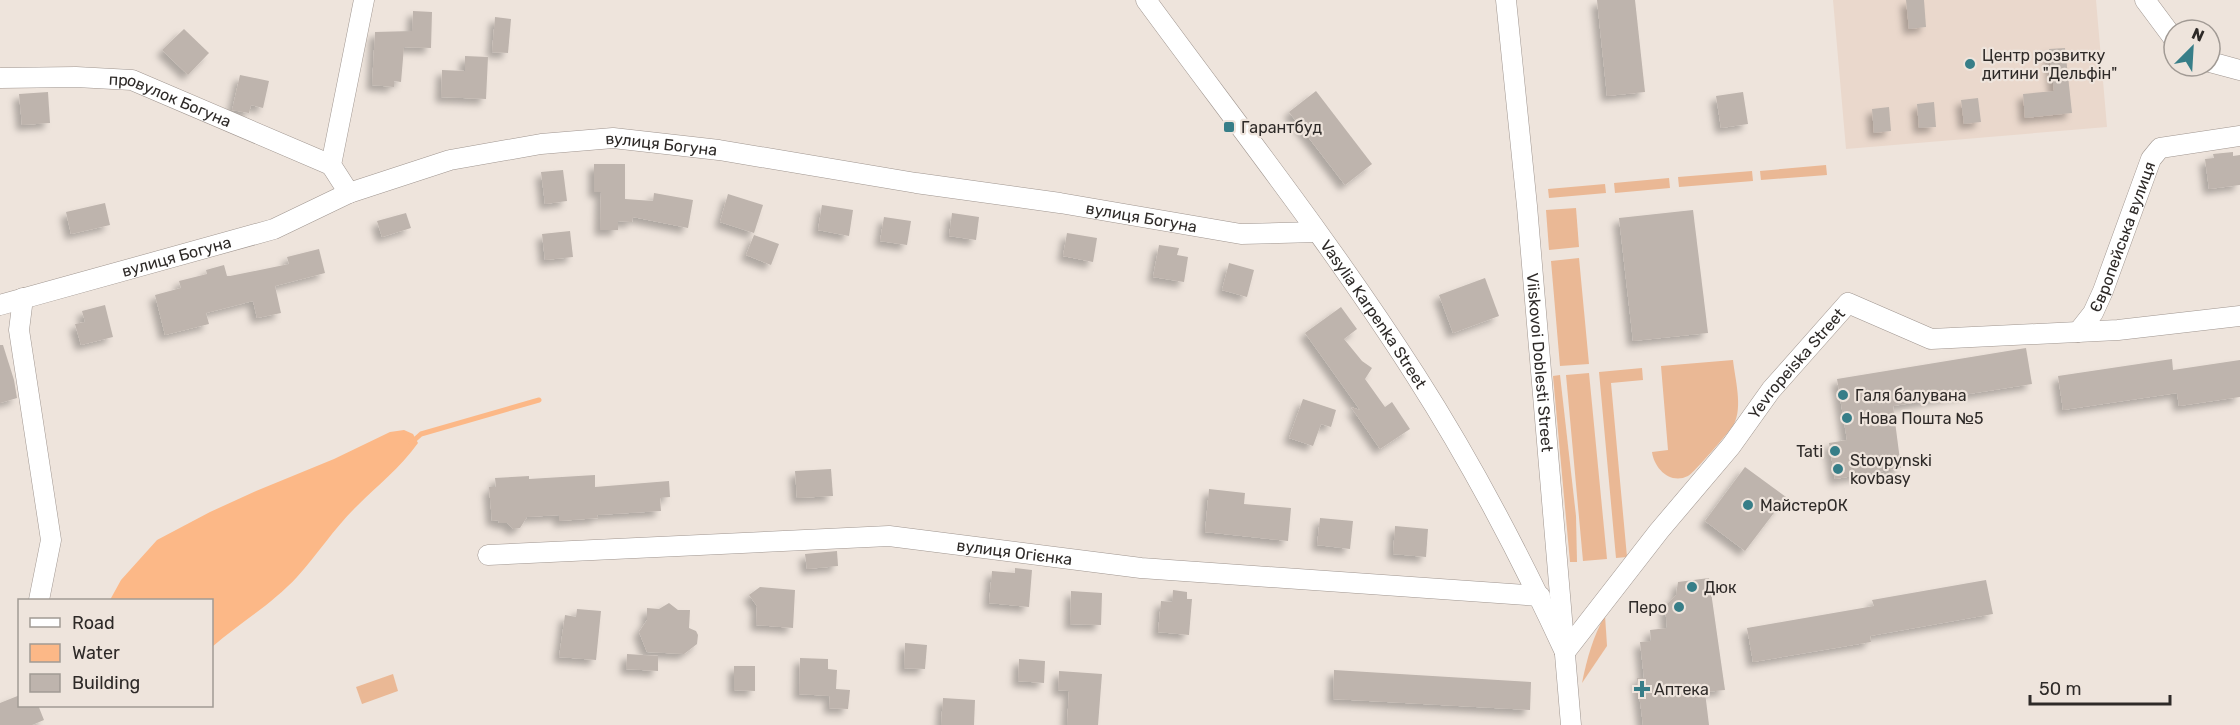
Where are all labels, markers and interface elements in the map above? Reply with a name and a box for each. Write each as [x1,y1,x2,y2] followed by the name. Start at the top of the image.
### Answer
[2162,18,2222,78] north arrow
[2189,24,2207,46] text: N
[1982,46,2117,83] place label: Центр розвитку дитини "Дельфін"
[1963,57,1977,71] marker: Центр розвитку дитини "Дельфін"
[108,69,234,131] street label: провулок Богуна
[1241,118,1323,137] place label: Гарантбуд
[1222,120,1236,134] marker: Гарантбуд
[605,128,718,159] street label: вулиця Богуна
[2085,159,2159,315] street label: Європейська вулиця
[1085,198,1199,236] street label: вулиця Богуна
[120,232,233,280] street label: вулиця Богуна
[1317,236,1431,392] street label: Vasylia Karpenka Street
[1523,272,1557,453] street label: Viiskovoi Doblesti Street
[1744,304,1849,423] street label: Yevropeiska Street
[1855,386,1967,405] place label: Галя балувана
[1836,388,1850,402] marker: Галя балувана
[1859,409,1984,428] place label: Нова Пошта №5
[1840,411,1854,425] marker: Нова Пошта №5
[1796,442,1823,461] place label: Tati
[1828,444,1842,458] marker: Tati
[1850,451,1932,488] place label: Stovpynski kovbasy
[1831,462,1845,476] marker: Stovpynski kovbasy
[1760,496,1848,515] place label: МайстерОК
[1741,498,1755,512] marker: МайстерОК
[956,535,1074,569] street label: вулиця Огієнка
[1704,578,1737,597] place label: Дюк
[1685,580,1699,594] marker: Дюк
[1628,598,1667,617] place label: Перо
[18,599,213,707] legend
[1672,600,1686,614] marker: Перо
[72,612,115,634] text: Road
[72,642,120,664] text: Water
[2030,668,2170,706] scale bar
[72,672,140,694] text: Building
[2039,678,2082,700] text: 50 m
[1654,680,1709,699] place label: Аптека
[1635,682,1649,696] marker: Аптека

